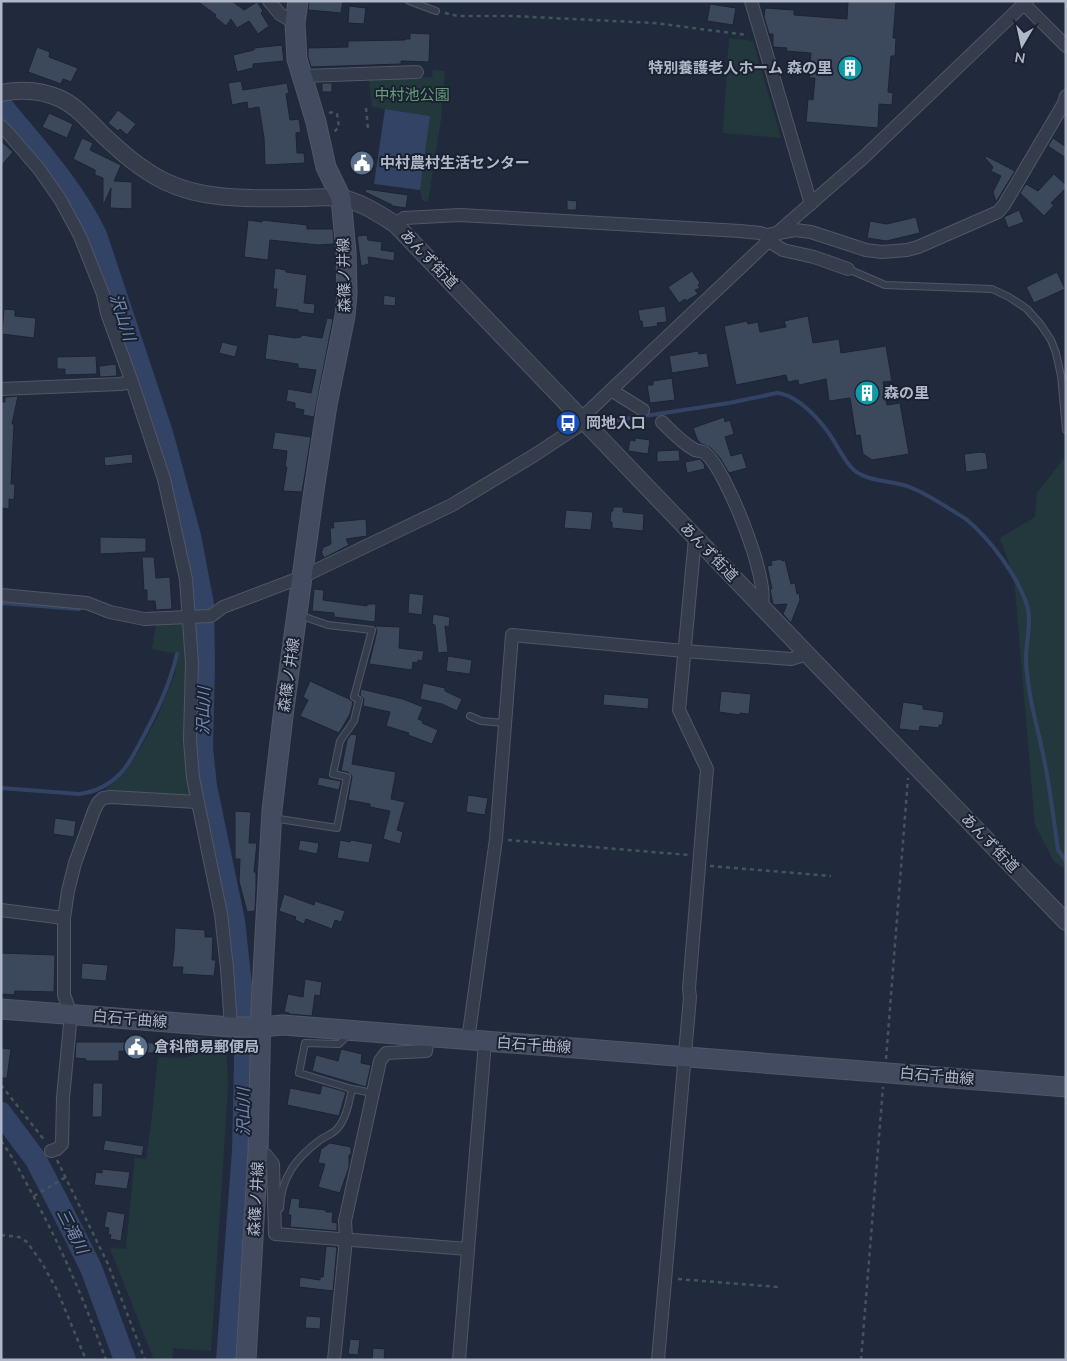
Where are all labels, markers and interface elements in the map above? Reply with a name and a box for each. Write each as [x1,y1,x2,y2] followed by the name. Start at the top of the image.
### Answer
[997,20,1047,70] north arrow
[1013,48,1027,68] text: N
[837,55,863,81] building icon: 特別養護老人ホーム 森の里
[648,58,832,77] place label: 特別養護老人ホーム 森の里
[374,85,450,104] park label: 中村池公園
[349,150,375,176] public building icon: 中村農村生活センター
[380,153,530,172] place label: 中村農村生活センター
[396,225,462,292] street label: あんず街道
[333,237,354,313] street label: 森篠ノ井線
[106,291,141,345] water label: 沢山川
[854,380,880,406] building icon: 森の里
[884,383,929,402] place label: 森の里
[555,410,581,436] bus stop icon: 岡地入口
[586,413,646,432] place label: 岡地入口
[676,518,742,585] street label: あんず街道
[274,636,303,713] street label: 森篠ノ井線
[193,685,213,735] water label: 沢山川
[957,809,1023,876] street label: あんず街道
[92,1006,168,1031] street label: 白石千曲線
[496,1032,572,1057] street label: 白石千曲線
[123,1034,149,1060] public building icon: 倉科簡易郵便局
[154,1037,259,1056] place label: 倉科簡易郵便局
[899,1063,975,1088] street label: 白石千曲線
[233,1086,253,1136] water label: 沢山川
[244,1161,267,1237] street label: 森篠ノ井線
[53,1205,94,1259] water label: 三滝川

